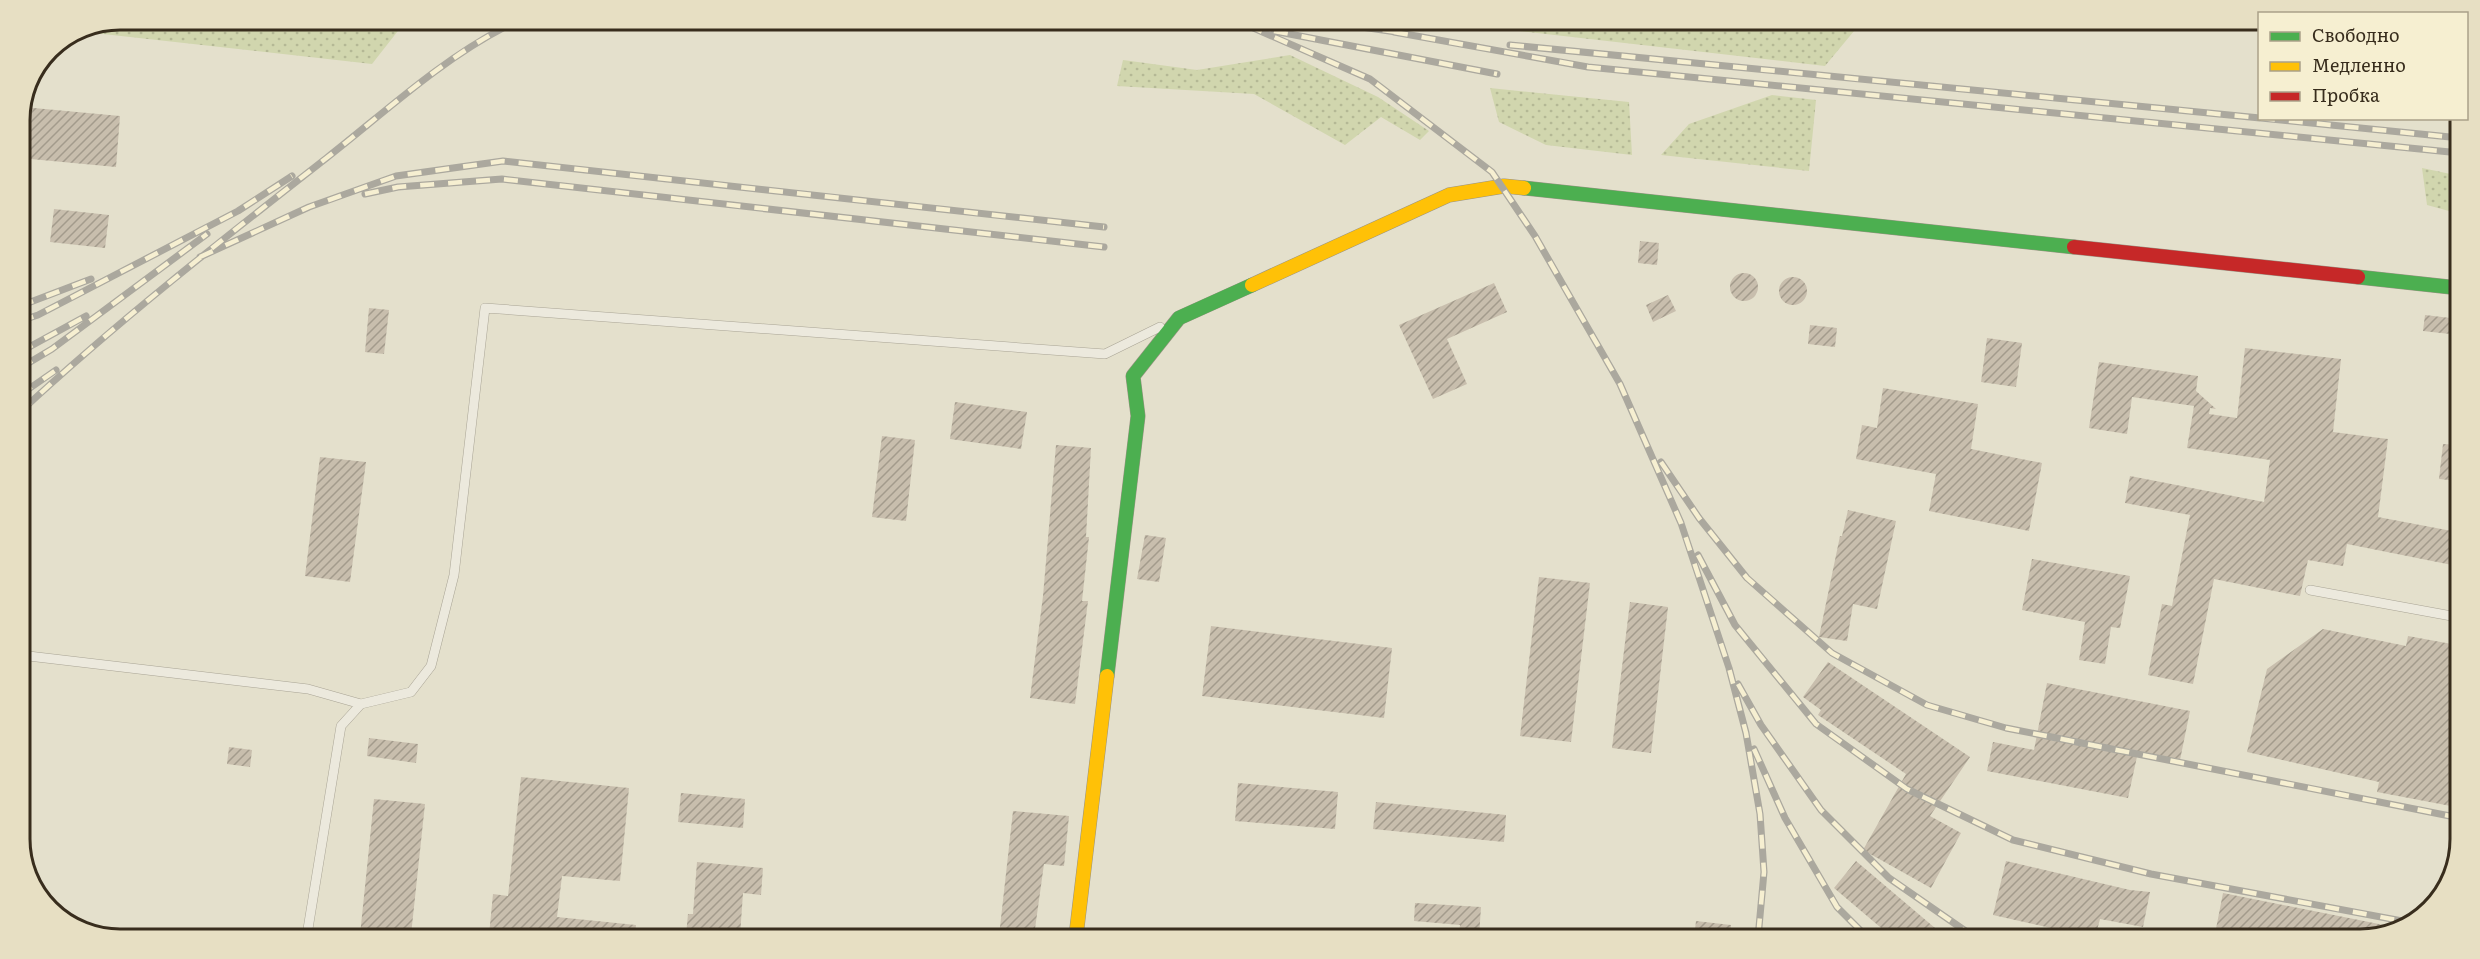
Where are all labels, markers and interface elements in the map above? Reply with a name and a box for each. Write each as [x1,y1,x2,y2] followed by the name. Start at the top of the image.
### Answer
[2258,12,2468,120] legend
[2312,21,2400,48] text: Свободно
[2312,51,2406,78] text: Медленно
[2312,81,2380,108] text: Пробка

